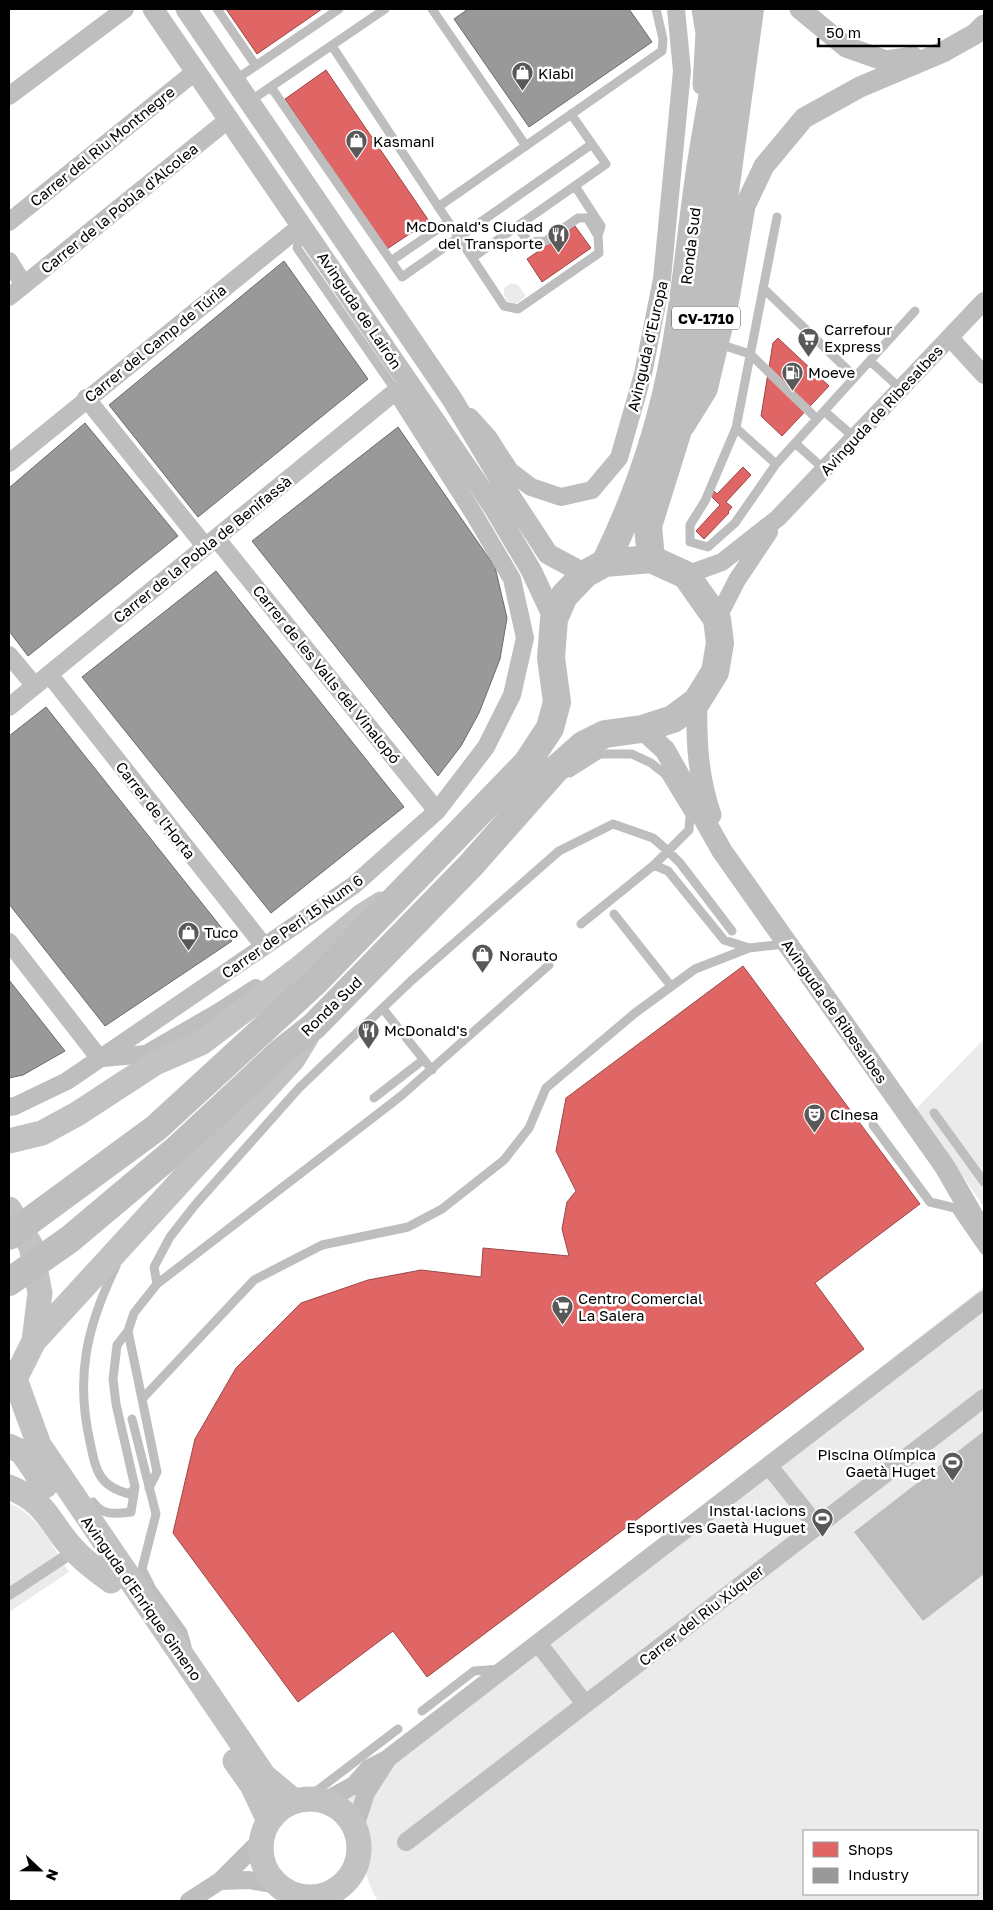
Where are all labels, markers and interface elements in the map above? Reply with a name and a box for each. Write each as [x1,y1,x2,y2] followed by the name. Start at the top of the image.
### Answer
[818,15,939,47] scale bar
[826,23,861,41] text: 50 m
[510,61,534,92] shop icon: Kiabi
[538,64,574,82] place label: Kiabi
[26,82,178,210] street label: Carrer del Riu Montnegre
[345,129,369,160] shop icon: Kasmani
[373,132,435,150] place label: Kasmani
[37,139,201,277] street label: Carrer de la Pobla d'Alcolea
[676,206,704,286] street label: Ronda Sud
[406,217,543,252] place label: McDonald's Ciudad del Transporte
[547,223,571,254] restaurant icon: McDonald's Ciudad del Transporte
[314,248,406,372] street label: Avinguda de Lairón
[623,279,671,413] street label: Avinguda d'Europa
[81,280,229,406] street label: Carrer del Camp de Túria
[672,306,740,330] road number: CV-1710
[824,320,892,355] place label: Carrefour Express
[796,326,820,357] supermarket icon: Carrefour Express
[816,341,946,479] street label: Avinguda de Ribesalbes
[780,360,804,391] fuel station icon: Moeve
[808,363,855,381] place label: Moeve
[109,472,295,626] street label: Carrer de la Pobla de Benifassà
[249,581,405,767] street label: Carrer de les Valls del Vinalopó
[112,758,200,862] street label: Carrer de l'Horta
[218,870,366,982] street label: Carrer de Peri 15 Num 6
[176,920,200,951] shop icon: Tuco
[204,923,238,941] place label: Tuco
[778,936,892,1086] street label: Avinguda de Ribesalbes
[471,943,495,974] shop icon: Norauto
[499,946,558,964] place label: Norauto
[297,973,365,1039] street label: Ronda Sud
[356,1018,380,1049] restaurant icon: McDonald's
[384,1021,467,1039] place label: McDonald's
[802,1102,826,1133] theatre icon: Cinesa
[830,1105,879,1123] place label: Cinesa
[578,1289,703,1324] place label: Centro Comercial La Salera
[550,1295,574,1326] supermarket icon: Centro Comercial La Salera
[817,1445,936,1480] place label: Piscina Olímpica Gaetà Huget
[940,1451,964,1482] sports icon: Piscina Olímpica Gaetà Huget
[627,1501,806,1536] place label: Instal·lacions Esportives Gaetà Huguet
[810,1507,834,1538] sports icon: Instal·lacions Esportives Gaetà Huguet
[78,1512,206,1684] street label: Avinguda d'Enrique Gimeno
[635,1561,767,1669] street label: Carrer del Riu Xúquer
[803,1830,978,1895] legend
[848,1840,893,1858] text: Shops
[15,1845,65,1895] north arrow
[848,1865,909,1883] text: Industry
[43,1867,62,1883] text: N

